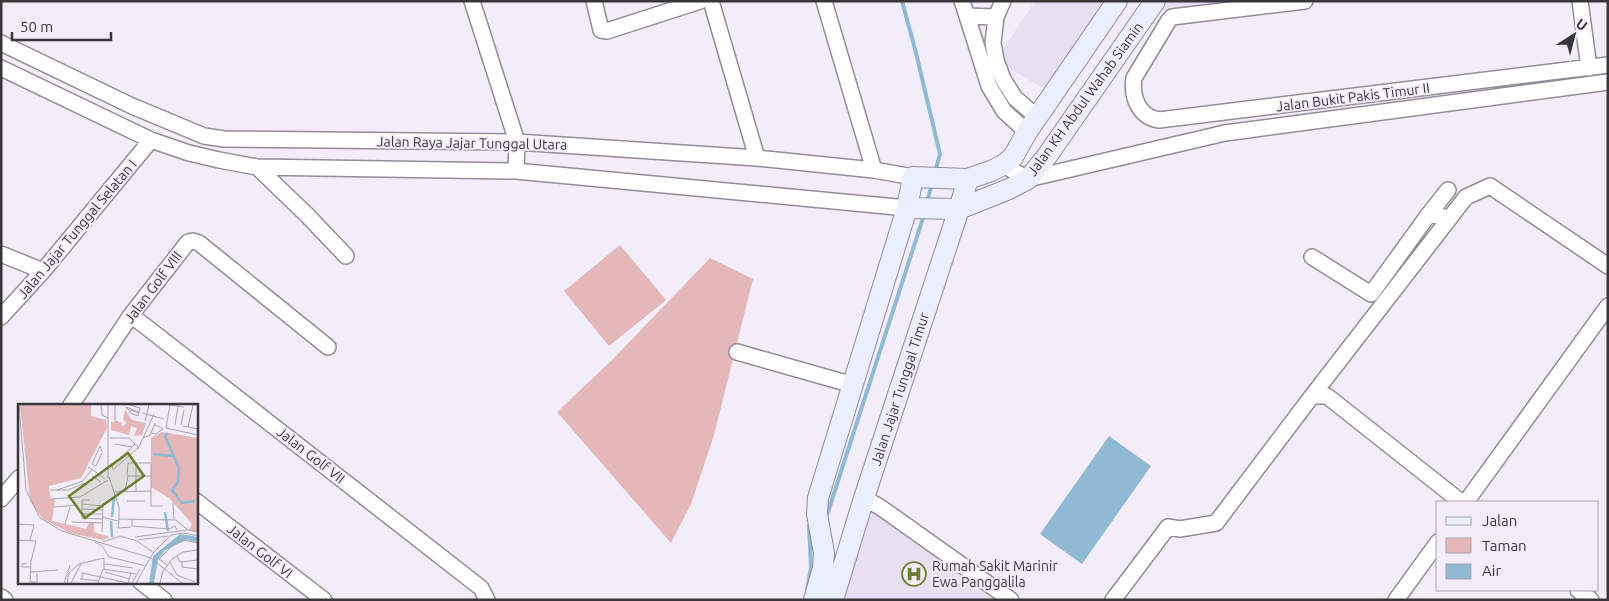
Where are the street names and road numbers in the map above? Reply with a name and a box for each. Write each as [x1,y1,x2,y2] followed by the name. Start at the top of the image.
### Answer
[1024,19,1146,179] street label: Jalan KH Abdul Wahab Siamin
[1275,80,1431,114] street label: Jalan Bukit Pakis Timur II
[377,133,567,153] street label: Jalan Raya Jajar Tunggal Utara
[14,156,140,302] street label: Jalan Jajar Tunggal Selatan I
[121,248,185,326] street label: Jalan Golf VIII
[868,310,933,467] street label: Jalan Jajar Tunggal Timur
[274,423,348,487] street label: Jalan Golf VII
[224,521,296,581] street label: Jalan Golf VI

